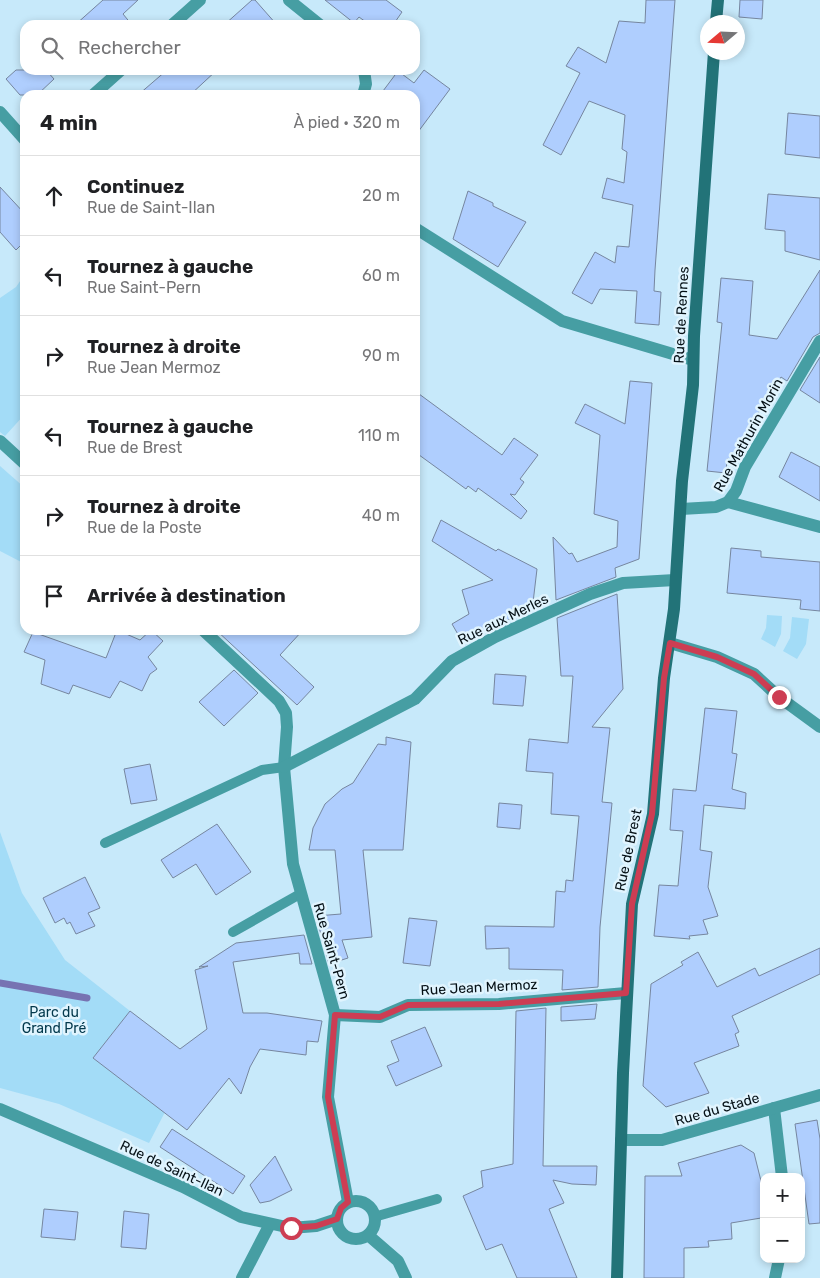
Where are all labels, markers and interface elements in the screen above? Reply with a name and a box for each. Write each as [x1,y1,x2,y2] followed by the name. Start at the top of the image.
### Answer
[700,15,745,60] north arrow
[20,20,420,75] search box
[38,34,66,62] icon: search
[78,36,181,59] text: Rechercher
[40,110,98,135] text: 4 min
[293,113,400,132] text: À pied · 320 m
[87,175,185,198] text: Continuez
[40,182,68,210] icon: ahead
[362,186,400,205] text: 20 m
[87,198,215,217] text: Rue de Saint-Ilan
[87,255,253,278] text: Tournez à gauche
[40,262,68,290] icon: left
[362,266,400,285] text: 60 m
[670,266,693,364] street label: Rue de Rennes
[87,278,201,297] text: Rue Saint-Pern
[87,335,241,358] text: Tournez à droite
[40,342,68,370] icon: right
[362,346,400,365] text: 90 m
[87,358,221,377] text: Rue Jean Mermoz
[710,376,787,495] street label: Rue Mathurin Morin
[87,415,253,438] text: Tournez à gauche
[40,422,68,450] icon: left
[358,426,400,445] text: 110 m
[87,438,182,457] text: Rue de Brest
[87,495,241,518] text: Tournez à droite
[40,502,68,530] icon: right
[362,506,400,525] text: 40 m
[87,518,202,537] text: Rue de la Poste
[40,582,68,610] icon: arrive
[87,584,286,607] text: Arrivée à destination
[455,590,551,649] street label: Rue aux Merles
[768,686,791,709] route end
[611,807,646,893] street label: Rue de Brest
[310,901,353,1001] street label: Rue Saint-Pern
[420,976,538,999] street label: Rue Jean Mermoz
[22,1004,87,1037] park label: Parc du Grand Pré
[673,1089,762,1130] street label: Rue du Stade
[117,1137,226,1200] street label: Rue de Saint-Ilan
[760,1173,805,1263] map controls
[760,1173,805,1218] button: +
[280,1217,303,1240] route start
[760,1218,805,1263] button: −

